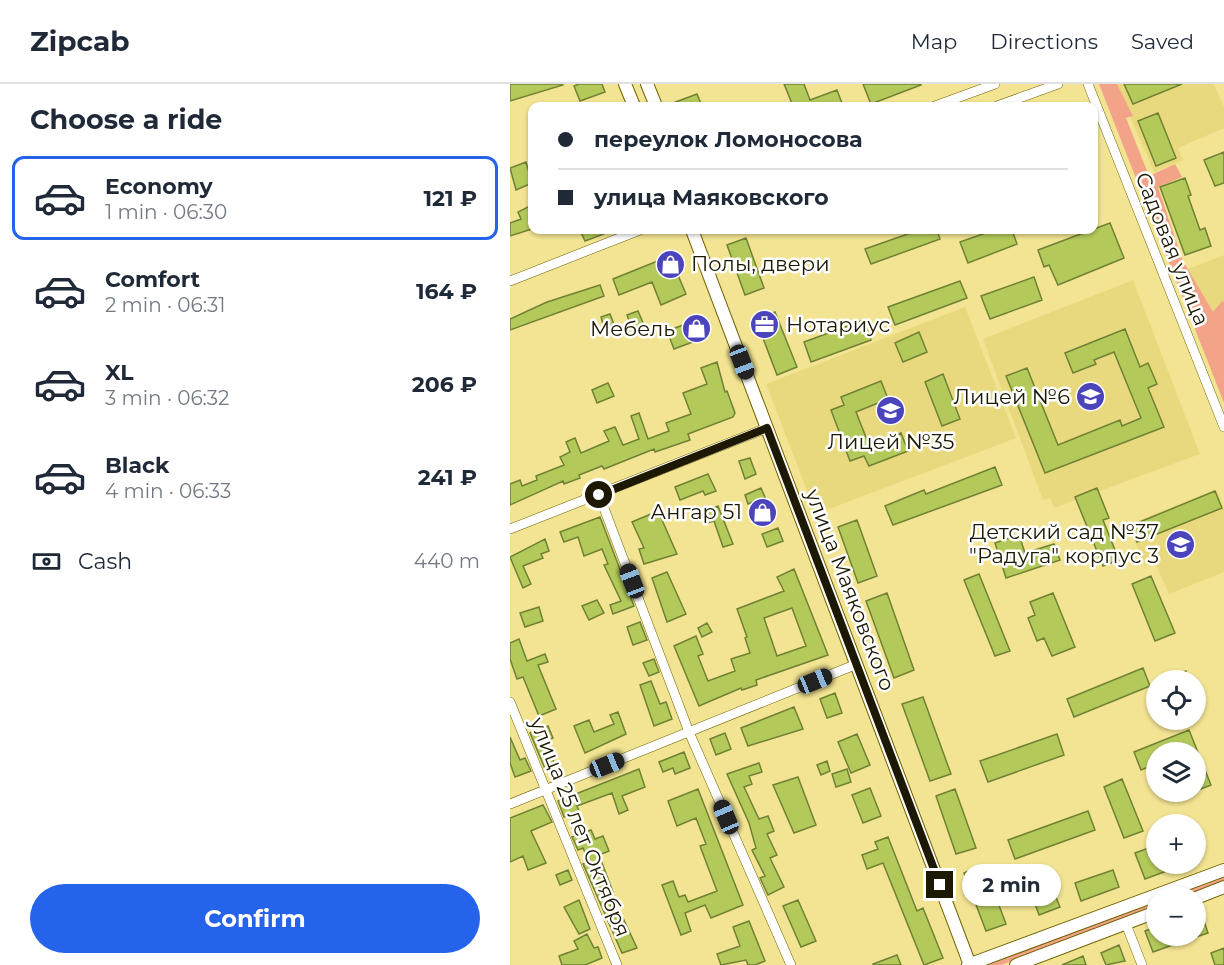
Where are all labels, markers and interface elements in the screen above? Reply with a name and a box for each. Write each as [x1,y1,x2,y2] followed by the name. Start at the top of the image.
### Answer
[30,24,130,58] text: Zipcab
[911,29,957,54] text: Map
[990,29,1098,54] text: Directions
[1131,29,1194,54] text: Saved
[30,103,222,136] text: Choose a ride
[594,126,863,153] text: переулок Ломоносова
[1130,169,1215,329] street label: Садовая улица
[33,171,87,225] icon: car
[105,173,213,200] text: Economy
[594,184,829,211] text: улица Маяковского
[423,185,477,212] text: 121 ₽
[105,200,227,224] text: 1 min · 06:30
[654,248,686,280] shop icon: Полы, двери
[691,251,830,276] place label: Полы, двери
[33,264,87,318] icon: car
[105,266,200,293] text: Comfort
[416,278,477,305] text: 164 ₽
[105,293,225,317] text: 2 min · 06:31
[749,309,781,341] office icon: Нотариус
[786,312,891,337] place label: Нотариус
[680,313,712,345] shop icon: Мебель
[590,316,675,341] place label: Мебель
[727,342,757,382] car
[33,357,87,411] icon: car
[105,359,134,386] text: XL
[412,371,477,398] text: 206 ₽
[1075,381,1107,413] school or university icon: Лицей №6
[954,384,1070,409] place label: Лицей №6
[105,386,229,410] text: 3 min · 06:32
[875,395,907,427] school or university icon: Лицей №35
[828,429,955,454] place label: Лицей №35
[33,450,87,504] icon: car
[105,452,169,479] text: Black
[418,464,477,491] text: 241 ₽
[105,479,231,503] text: 4 min · 06:33
[585,481,612,508] route start
[800,484,900,694] street label: улица Маяковского
[747,496,779,528] shop icon: Ангар 51
[651,499,742,524] place label: Ангар 51
[969,519,1159,568] place label: Детский сад №37 "Радуга" корпус 3
[1164,528,1196,560] school or university icon: Детский сад №37 "Радуга" корпус 3
[30,545,63,578] icon: cash
[78,548,132,575] text: Cash
[414,549,480,573] text: 440 m
[617,561,647,601] car
[795,666,835,696] car
[1146,670,1206,946] map controls
[1146,670,1206,730] button: locate
[525,713,636,940] street label: улица 25 лет Октября
[1146,742,1206,802] button: layers
[587,750,627,780] car
[711,797,741,837] car
[1146,814,1206,874] button: +
[961,864,1060,906] callout: 2 min
[926,871,953,898] route end
[982,873,1041,897] text: 2 min
[30,884,480,953] button: Confirm
[1146,886,1206,946] button: −

